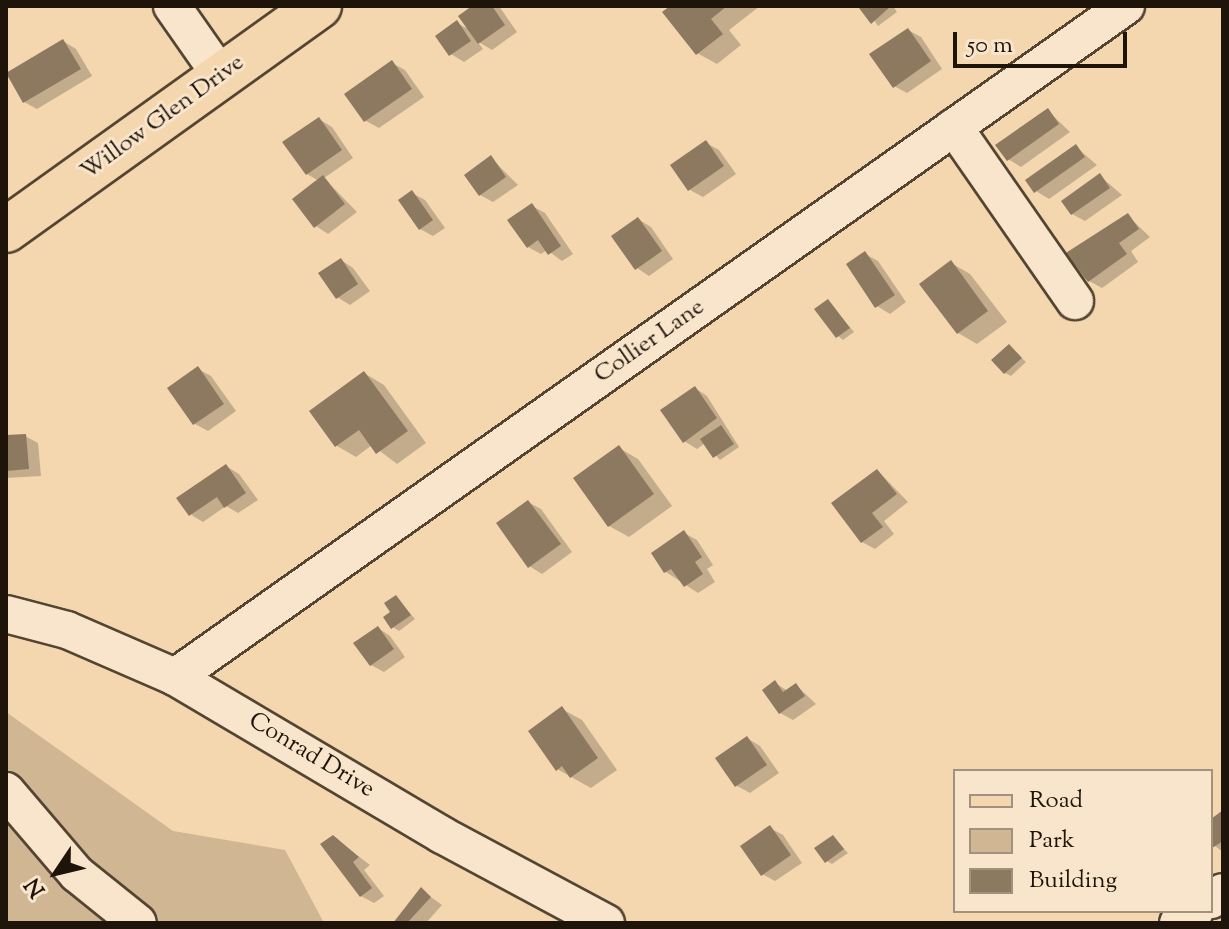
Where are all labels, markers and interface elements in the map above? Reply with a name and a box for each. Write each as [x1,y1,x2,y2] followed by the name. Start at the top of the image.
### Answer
[957,16,1131,66] scale bar
[967,29,1013,63] text: 50 m
[76,49,250,187] street label: Willow Glen Drive
[589,294,711,390] street label: Collier Lane
[243,707,379,805] street label: Conrad Drive
[953,769,1213,913] legend
[1029,784,1083,818] text: Road
[1029,824,1075,858] text: Park
[16,833,96,913] north arrow
[1029,864,1117,898] text: Building
[18,870,54,903] text: N

